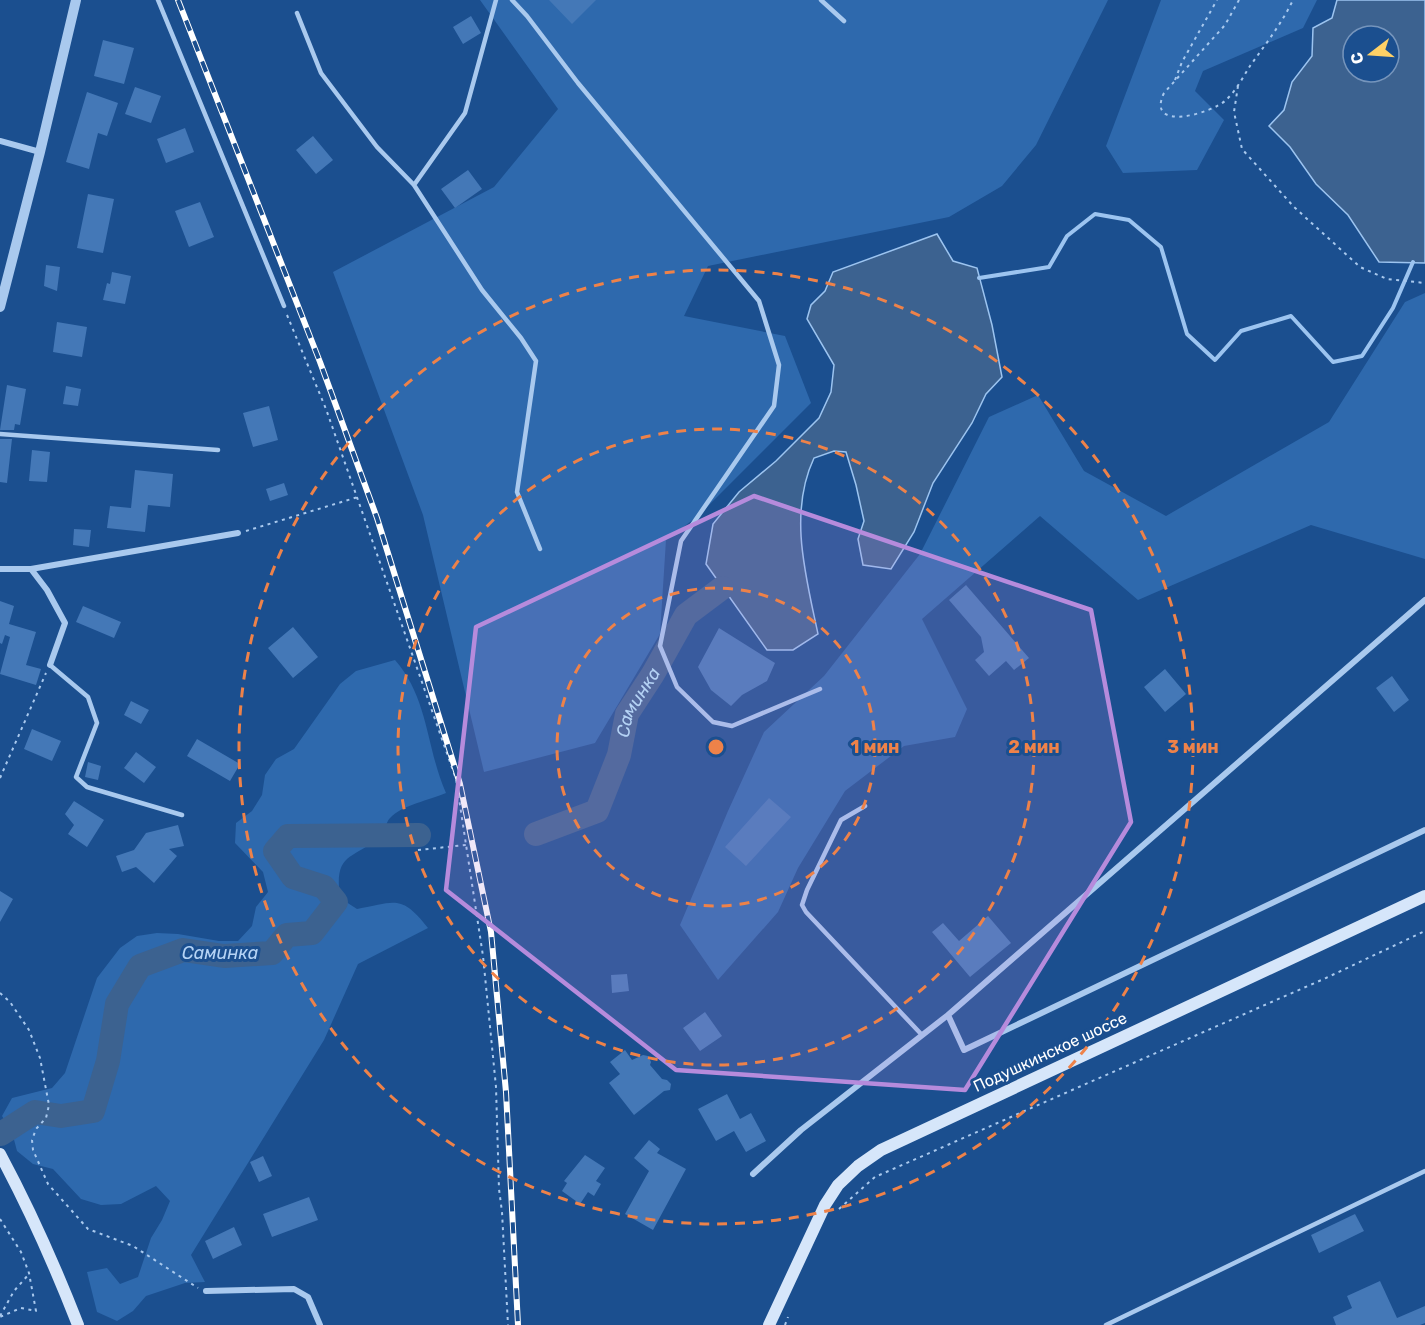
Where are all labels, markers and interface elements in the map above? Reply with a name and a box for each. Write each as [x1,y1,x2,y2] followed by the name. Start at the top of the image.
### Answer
[1341,24,1401,84] north arrow
[1346,50,1368,66] text: С
[612,663,666,739] water label: Саминка
[851,736,899,758] text: 1 мин
[1008,736,1060,758] text: 2 мин
[1167,736,1219,758] text: 3 мин
[706,737,726,757] centre of rings
[182,942,259,964] water label: Саминка
[970,1008,1130,1096] street label: Подушкинское шоссе

